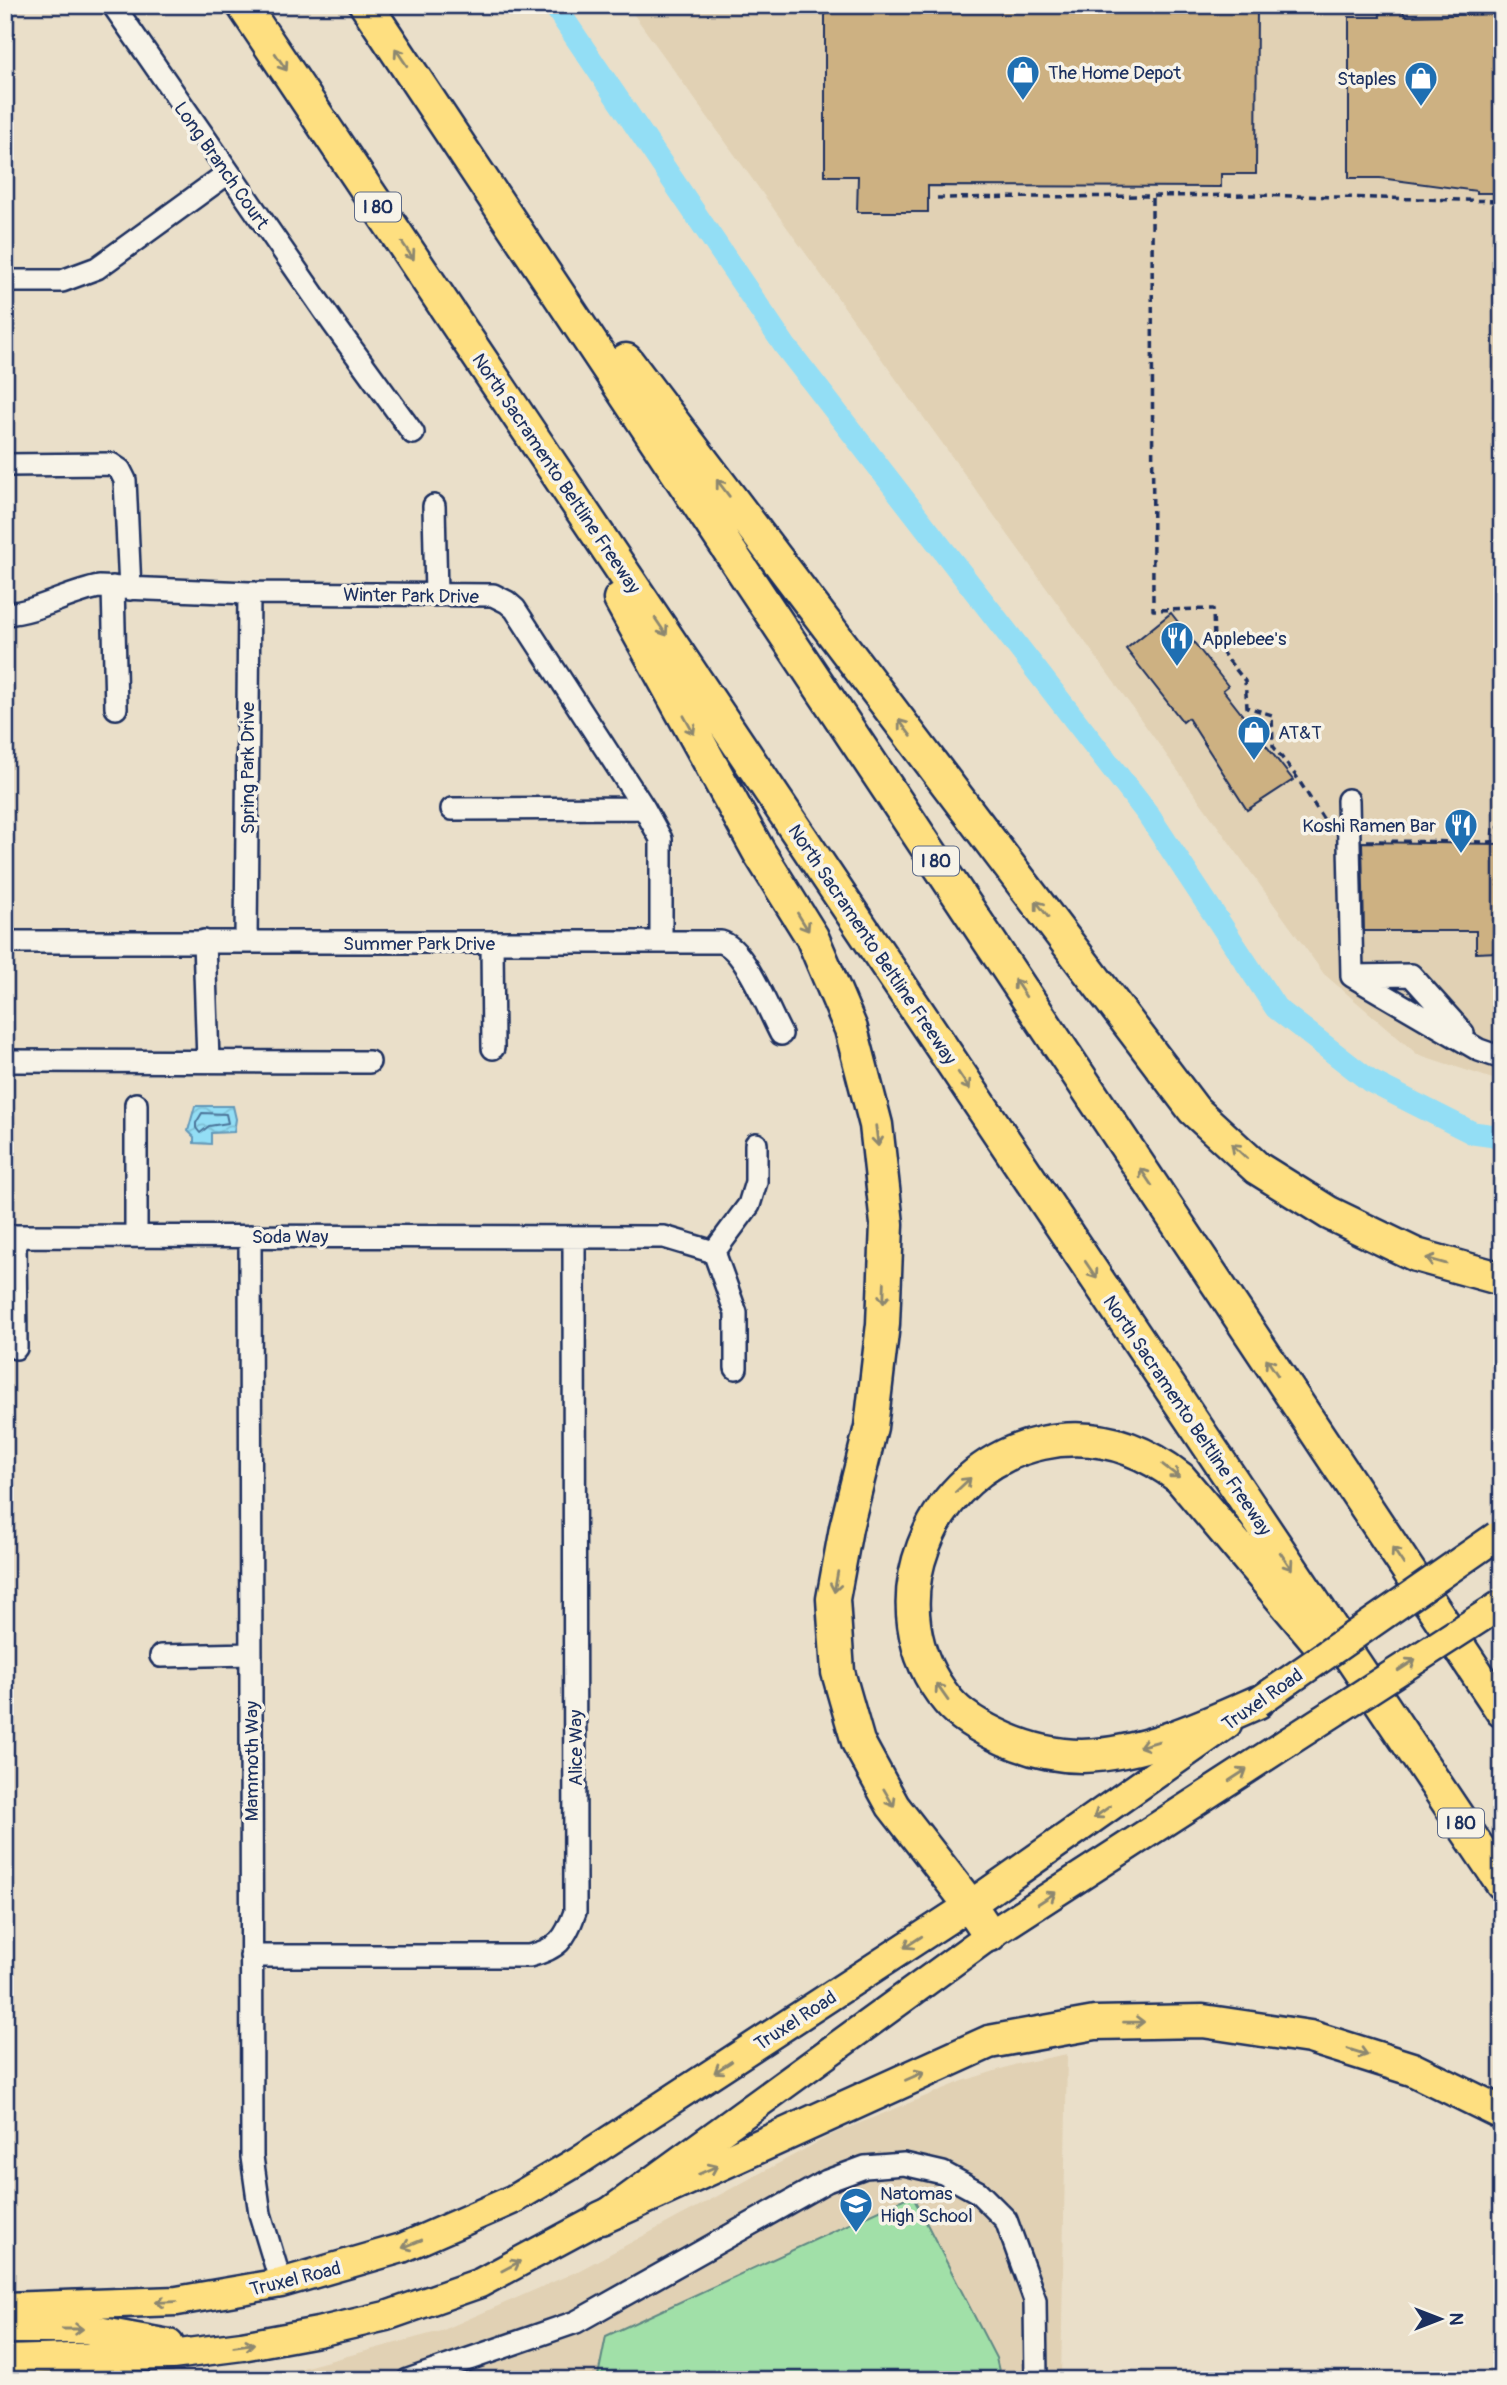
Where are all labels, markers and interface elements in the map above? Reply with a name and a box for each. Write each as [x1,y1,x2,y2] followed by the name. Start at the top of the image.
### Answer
[394,48,408,67] one-way arrow
[273,52,288,71] one-way arrow
[1004,53,1042,102] shop icon: The Home Depot
[1402,59,1440,108] shop icon: Staples
[1048,61,1181,85] place label: The Home Depot
[1337,67,1397,91] place label: Staples
[168,97,274,234] street label: Long Branch Court
[355,192,401,222] road number: I 80
[401,241,415,260] one-way arrow
[467,349,646,598] street label: North Sacramento Beltline Freeway
[715,479,730,497] one-way arrow
[343,583,480,609] street label: Winter Park Drive
[654,617,668,637] one-way arrow
[1158,619,1196,668] restaurant icon: Applebee's
[1202,627,1287,651] place label: Applebee's
[236,701,260,834] street label: Spring Park Drive
[1235,713,1273,762] shop icon: AT&T
[683,714,696,735] one-way arrow
[897,719,912,738] one-way arrow
[1278,721,1322,745] place label: AT&T
[1442,806,1480,855] restaurant icon: Koshi Ramen Bar
[1302,814,1436,838] place label: Koshi Ramen Bar
[783,820,962,1069] street label: North Sacramento Beltline Freeway
[913,846,959,876] road number: I 80
[1035,900,1050,919] one-way arrow
[796,911,810,931] one-way arrow
[343,932,496,956] street label: Summer Park Drive
[1013,978,1027,998] one-way arrow
[957,1071,972,1090] one-way arrow
[871,1124,884,1146] one-way arrow
[1230,1143,1248,1159] one-way arrow
[1139,1168,1153,1187] one-way arrow
[252,1225,328,1249] street label: Soda Way
[1425,1254,1448,1267] one-way arrow
[1084,1260,1098,1279] one-way arrow
[877,1281,890,1304] one-way arrow
[1098,1291,1277,1540] street label: North Sacramento Beltline Freeway
[1265,1357,1279,1377] one-way arrow
[1161,1464,1180,1478] one-way arrow
[954,1477,971,1494] one-way arrow
[1391,1547,1405,1566] one-way arrow
[1278,1551,1293,1570] one-way arrow
[829,1570,843,1593] one-way arrow
[1397,1658,1417,1672] one-way arrow
[1218,1663,1308,1736] street label: Truxel Road
[934,1683,949,1702] one-way arrow
[240,1701,264,1821] street label: Mammoth Way
[564,1710,588,1786] street label: Alice Way
[1138,1739,1160,1752] one-way arrow
[1228,1768,1247,1782] one-way arrow
[882,1788,896,1808] one-way arrow
[1093,1805,1112,1819] one-way arrow
[1438,1809,1484,1838] road number: I 80
[1037,1891,1056,1906] one-way arrow
[904,1935,923,1949] one-way arrow
[750,1985,841,2056] street label: Truxel Road
[1122,2015,1145,2029] one-way arrow
[1346,2046,1368,2059] one-way arrow
[714,2059,733,2074] one-way arrow
[904,2069,925,2082] one-way arrow
[697,2163,718,2176] one-way arrow
[880,2182,973,2228] place label: Natomas High School
[837,2185,875,2234] school or university icon: Natomas High School
[402,2238,424,2251] one-way arrow
[247,2256,343,2302] street label: Truxel Road
[501,2259,521,2273] one-way arrow
[1406,2284,1476,2354] north arrow
[154,2295,177,2308] one-way arrow
[1444,2313,1468,2326] text: N
[61,2322,84,2336] one-way arrow
[232,2338,255,2351] one-way arrow

